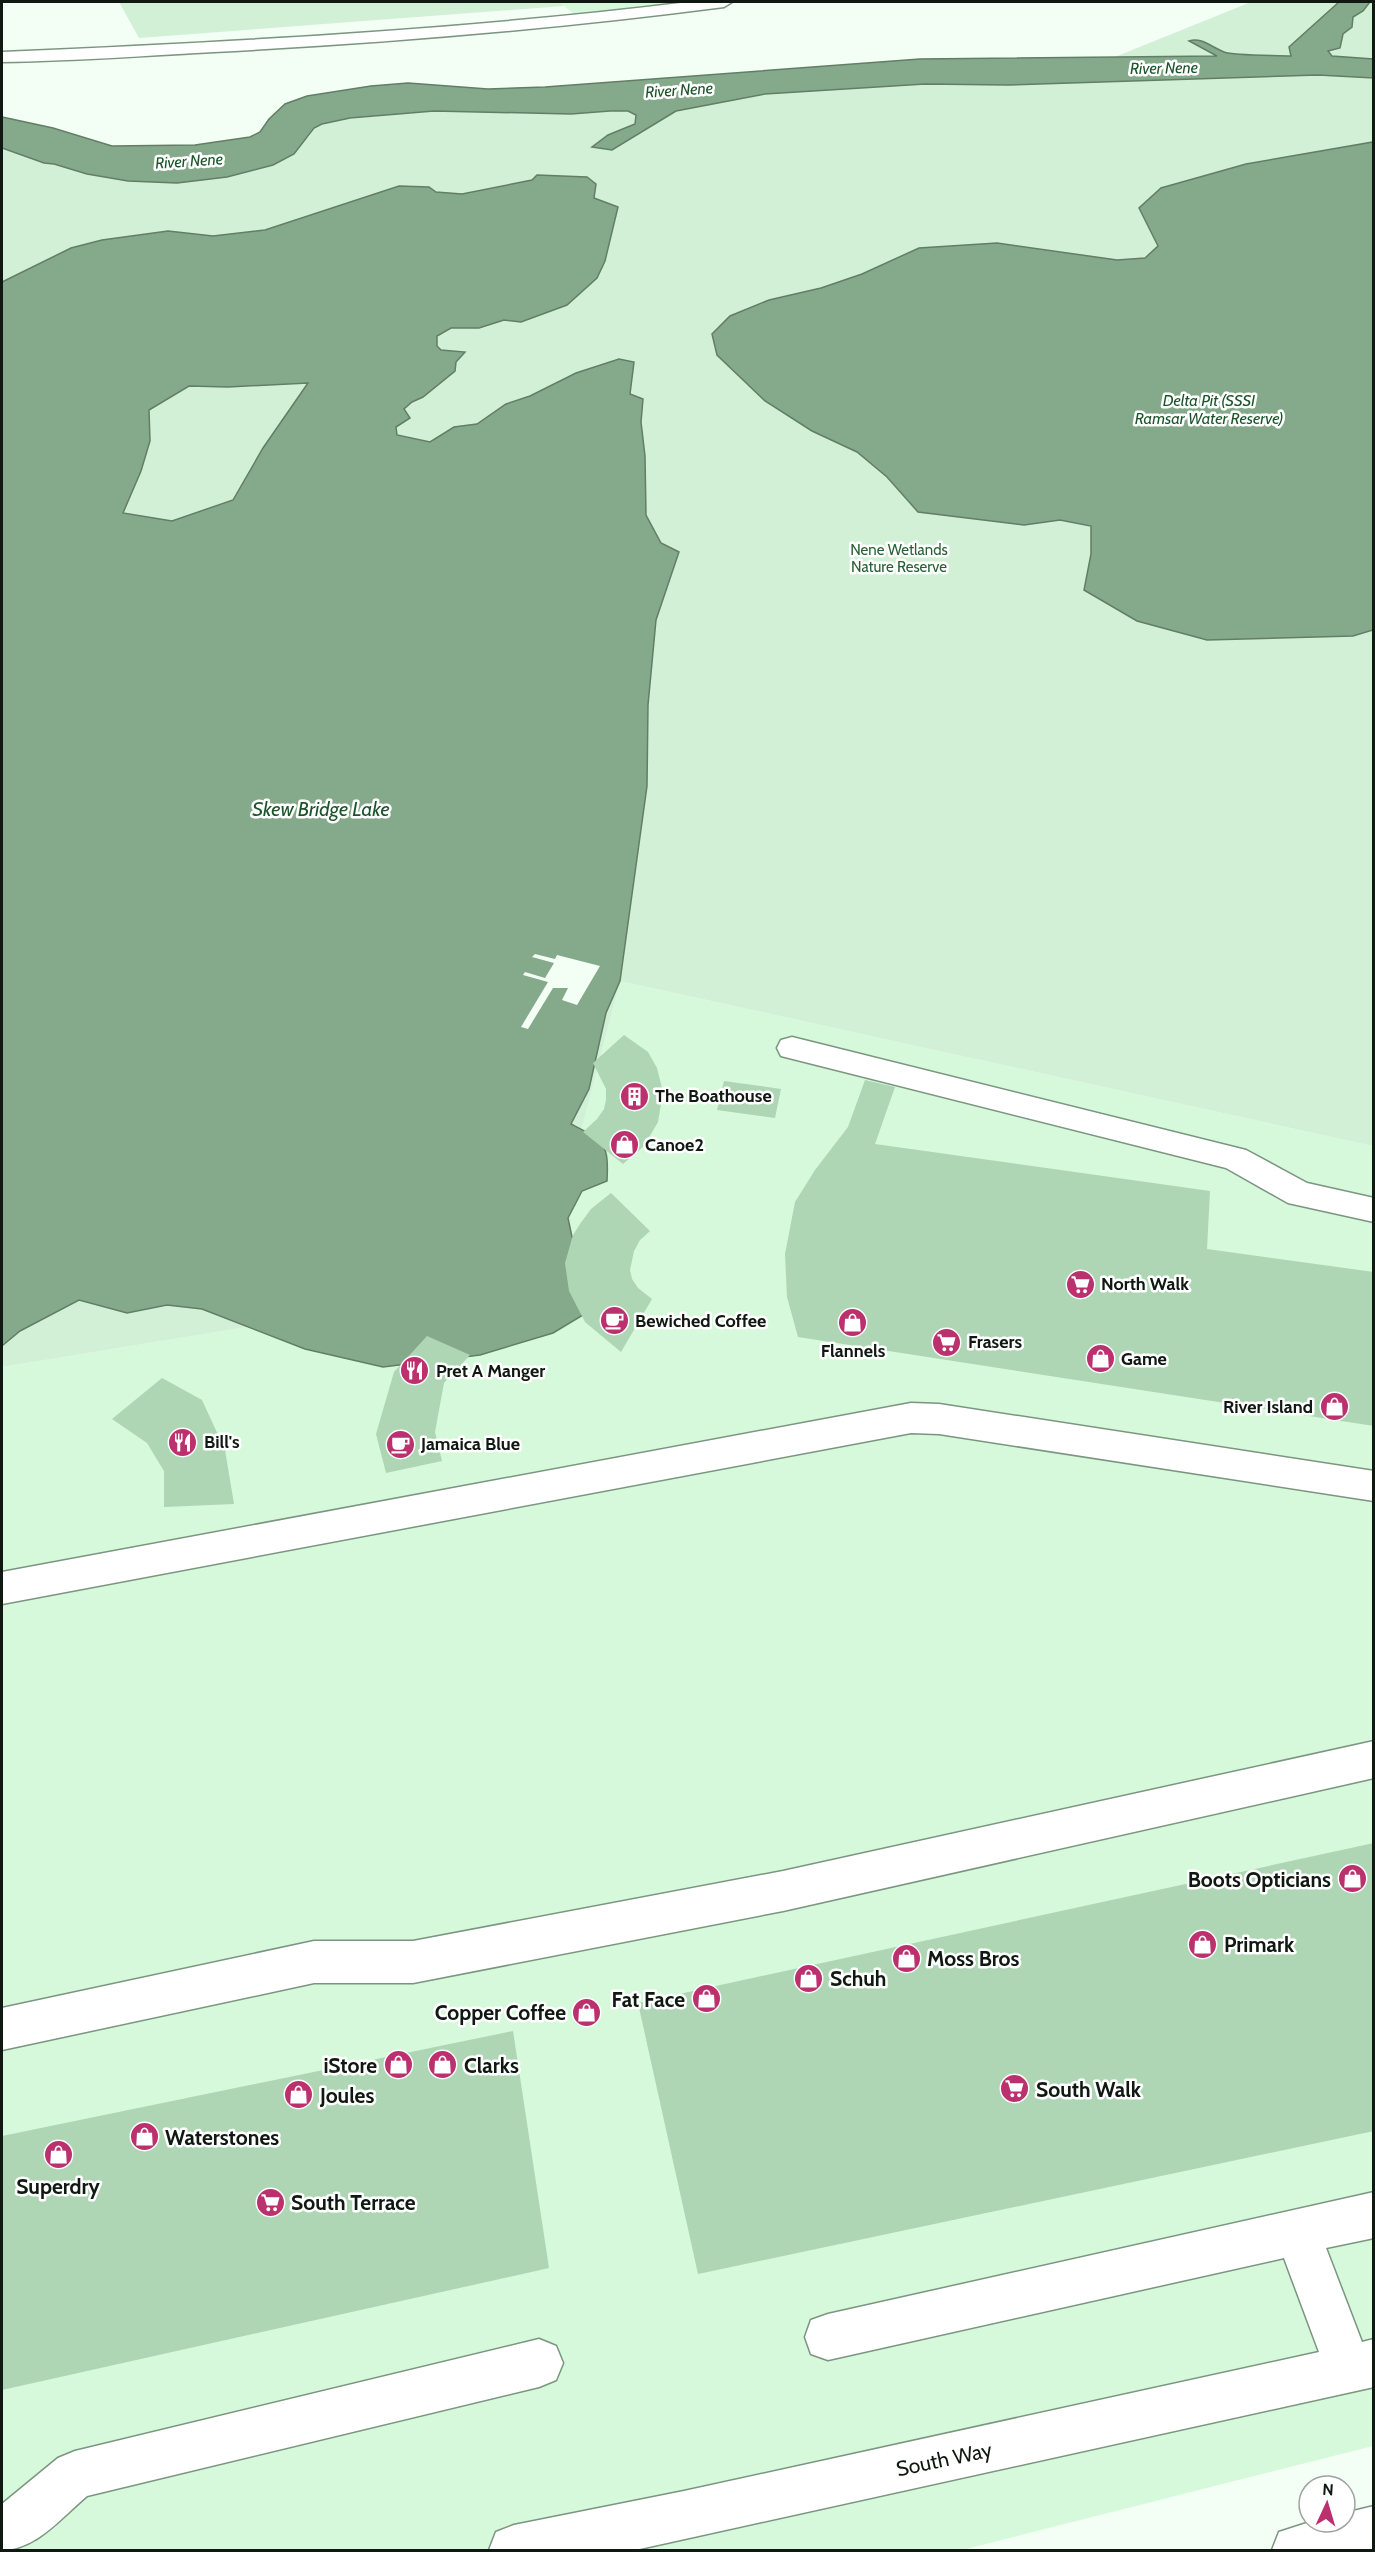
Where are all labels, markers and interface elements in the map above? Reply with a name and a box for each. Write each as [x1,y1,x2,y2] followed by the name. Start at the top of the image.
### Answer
[1130,58,1198,78] water label: River Nene
[644,78,714,102] water label: River Nene
[154,149,224,173] water label: River Nene
[1135,391,1283,428] water label: Delta Pit (SSSI Ramsar Water Reserve)
[850,541,948,576] park label: Nene Wetlands Nature Reserve
[252,797,390,821] water label: Skew Bridge Lake
[618,1080,650,1112] building icon: The Boathouse
[655,1085,772,1107] place label: The Boathouse
[608,1129,640,1161] shop icon: Canoe2
[645,1134,704,1156] place label: Canoe2
[1064,1268,1096,1300] supermarket icon: North Walk
[1101,1273,1189,1295] place label: North Walk
[598,1305,630,1337] cafe icon: Bewiched Coffee
[837,1306,869,1338] shop icon: Flannels
[635,1310,766,1332] place label: Bewiched Coffee
[931,1326,963,1358] supermarket icon: Frasers
[968,1331,1022,1353] place label: Frasers
[821,1340,886,1362] place label: Flannels
[1084,1343,1116,1375] shop icon: Game
[1121,1348,1167,1370] place label: Game
[399,1355,431,1387] restaurant icon: Pret A Manger
[436,1360,545,1382] place label: Pret A Manger
[1318,1391,1350,1423] shop icon: River Island
[1223,1396,1313,1418] place label: River Island
[167,1426,199,1458] restaurant icon: Bill's
[384,1428,416,1460] cafe icon: Jamaica Blue
[204,1431,240,1453] place label: Bill's
[420,1433,520,1455] place label: Jamaica Blue
[1336,1863,1368,1895] shop icon: Boots Opticians
[1188,1867,1331,1892] place label: Boots Opticians
[1187,1928,1219,1960] shop icon: Primark
[1224,1932,1295,1957] place label: Primark
[890,1942,922,1974] shop icon: Moss Bros
[927,1946,1019,1971] place label: Moss Bros
[793,1962,825,1994] shop icon: Schuh
[830,1966,886,1991] place label: Schuh
[690,1983,722,2015] shop icon: Fat Face
[612,1987,685,2012] place label: Fat Face
[571,1996,603,2028] shop icon: Copper Coffee
[435,2000,566,2025] place label: Copper Coffee
[382,2049,414,2081] shop icon: iStore
[427,2049,459,2081] shop icon: Clarks
[324,2053,377,2078] place label: iStore
[464,2053,519,2078] place label: Clarks
[999,2073,1031,2105] supermarket icon: South Walk
[1036,2077,1142,2102] place label: South Walk
[283,2079,315,2111] shop icon: Joules
[319,2083,374,2108] place label: Joules
[128,2121,160,2153] shop icon: Waterstones
[165,2125,279,2150] place label: Waterstones
[42,2139,74,2171] shop icon: Superdry
[16,2174,100,2199] place label: Superdry
[254,2186,286,2218] supermarket icon: South Terrace
[291,2190,416,2215] place label: South Terrace
[894,2437,995,2481] street label: South Way
[1297,2474,1357,2534] north arrow
[1322,2480,1334,2499] text: N

